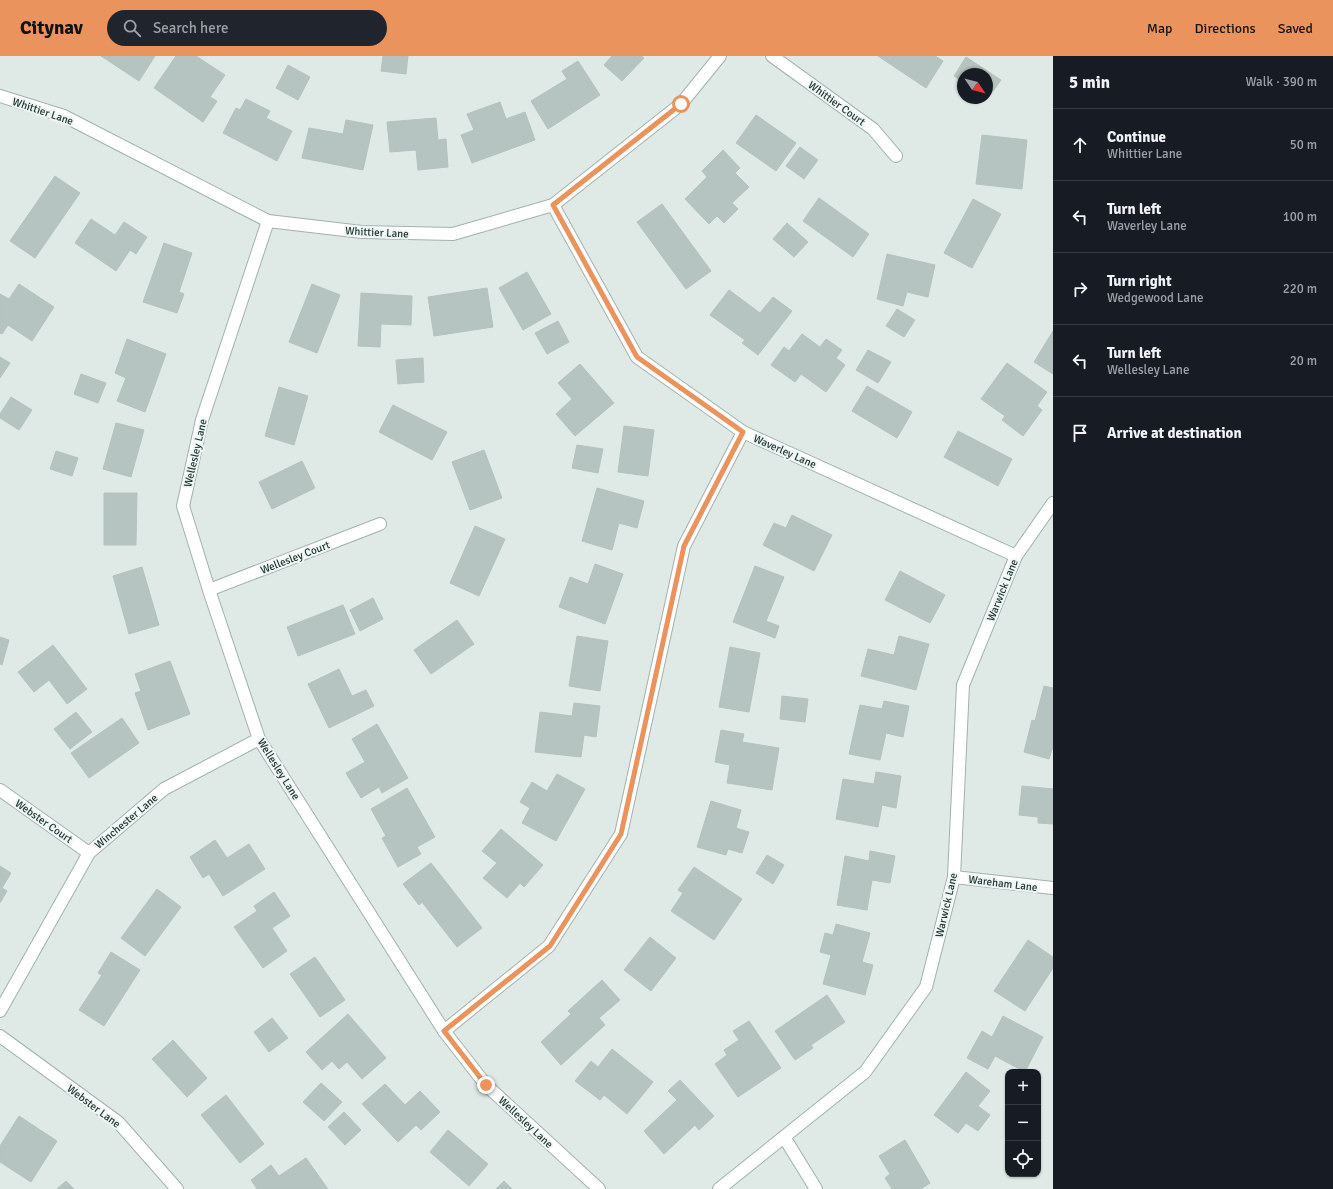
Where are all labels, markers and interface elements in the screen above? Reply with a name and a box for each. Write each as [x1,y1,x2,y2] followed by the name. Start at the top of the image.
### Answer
[107,10,387,46] search box
[20,16,83,40] text: Citynav
[121,17,143,39] icon: search
[153,19,229,37] text: Search here
[1147,20,1173,37] text: Map
[1195,20,1256,37] text: Directions
[1278,20,1313,37] text: Saved
[957,68,993,104] north arrow
[1069,72,1110,93] text: 5 min
[1246,74,1317,90] text: Walk · 390 m
[806,78,868,129] street label: Whittier Court
[11,95,75,128] street label: Whittier Lane
[672,95,690,113] route start
[1107,128,1166,146] text: Continue
[1069,134,1091,156] icon: ahead
[1290,137,1317,153] text: 50 m
[1107,146,1182,162] text: Whittier Lane
[1107,200,1161,218] text: Turn left
[1069,206,1091,228] icon: left
[1283,209,1317,225] text: 100 m
[1107,218,1187,234] text: Waverley Lane
[345,224,409,241] street label: Whittier Lane
[1107,272,1172,290] text: Turn right
[1069,278,1091,300] icon: right
[1283,281,1317,297] text: 220 m
[1107,290,1203,306] text: Wedgewood Lane
[1107,344,1161,362] text: Turn left
[1069,350,1091,372] icon: left
[1290,353,1317,369] text: 20 m
[1107,362,1189,378] text: Wellesley Lane
[181,418,210,489] street label: Wellesley Lane
[1069,422,1091,444] icon: arrive
[1107,424,1242,442] text: Arrive at destination
[751,432,818,471] street label: Waverley Lane
[259,538,332,577] street label: Wellesley Court
[984,557,1021,623] street label: Warwick Lane
[255,736,303,802] street label: Wellesley Lane
[92,791,160,852] street label: Winchester Lane
[12,797,75,846] street label: Webster Court
[933,872,960,939] street label: Warwick Lane
[968,873,1038,894] street label: Wareham Lane
[1005,1069,1041,1177] map controls
[1005,1069,1041,1105] button: +
[477,1076,495,1094] route end
[64,1082,123,1131] street label: Webster Lane
[496,1094,556,1151] street label: Wellesley Lane
[1005,1105,1041,1141] button: −
[1005,1141,1041,1177] button: locate

